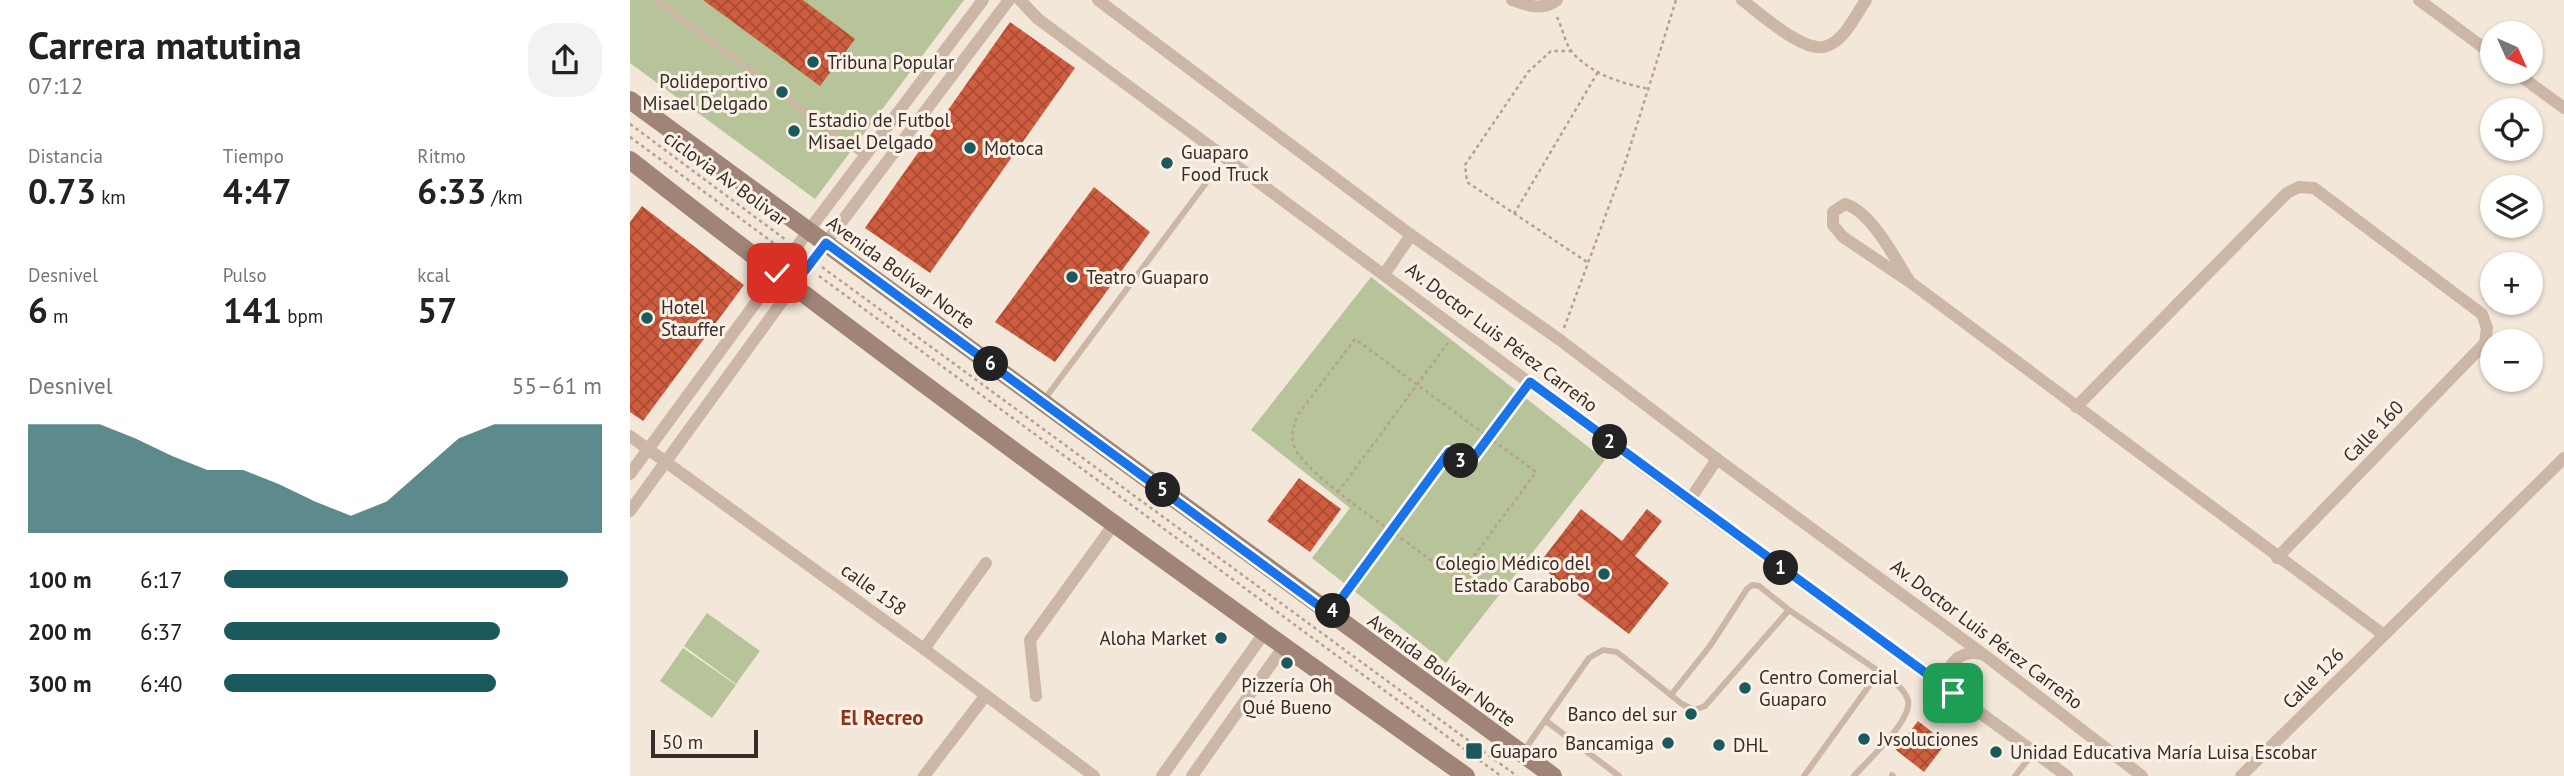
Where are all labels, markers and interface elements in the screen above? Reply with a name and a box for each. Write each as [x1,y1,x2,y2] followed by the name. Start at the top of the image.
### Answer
[28,20,302,69] text: Carrera matutina
[2480,21,2543,84] north arrow
[2480,21,2543,392] map controls
[528,23,602,97] button: share
[827,50,955,74] place label: Tribuna Popular
[805,54,821,70] marker: Tribuna Popular
[643,69,768,115] place label: Polideportivo Misael Delgado
[28,71,83,100] text: 07:12
[774,84,790,100] marker: Polideportivo Misael Delgado
[2480,98,2543,161] button: locate
[808,108,951,154] place label: Estadio de Futbol Misael Delgado
[786,123,802,139] marker: Estadio de Futbol Misael Delgado
[660,125,793,231] street label: ciclovia Av Bolivar
[984,136,1044,160] place label: Motoca
[962,140,978,156] marker: Motoca
[1181,140,1269,186] place label: Guaparo Food Truck
[28,144,103,168] text: Distancia
[223,144,284,168] text: Tiempo
[417,144,466,168] text: Ritmo
[1159,155,1175,171] marker: Guaparo Food Truck
[28,168,96,214] text: 0.73
[223,168,292,214] text: 4:47
[417,168,486,214] text: 6:33
[2480,175,2543,238] button: layers
[96,185,126,209] text: km
[486,185,523,209] text: /km
[822,210,980,334] street label: Avenida Bolívar Norte
[747,243,807,303] pin
[2480,252,2543,315] button: +
[758,254,796,292] icon: check
[1401,257,1603,417] street label: Av. Doctor Luis Pérez Carreño
[28,263,98,287] text: Desnivel
[223,263,267,287] text: Pulso
[417,263,450,287] text: kcal
[1086,265,1209,289] place label: Teatro Guaparo
[1064,269,1080,285] marker: Teatro Guaparo
[28,287,48,333] text: 6
[223,287,282,333] text: 141
[417,287,457,333] text: 57
[661,295,726,341] place label: Hotel Stauffer
[48,304,68,328] text: m
[282,304,323,328] text: bpm
[639,310,655,326] marker: Hotel Stauffer
[2480,329,2543,392] button: −
[974,346,1008,382] pin: 6
[985,351,996,375] text: 6
[28,371,112,400] text: Desnivel
[512,371,602,400] text: 55–61 m
[2338,395,2408,467] street label: Calle 160
[1592,424,1628,460] pin: 2
[1604,429,1615,453] text: 2
[1444,444,1478,478] pin: 3
[1455,448,1466,472] text: 3
[1146,472,1180,508] pin: 5
[1157,477,1168,501] text: 5
[1764,550,1798,586] pin: 1
[1435,551,1590,597] place label: Colegio Médico del Estado Carabobo
[1886,554,2088,714] street label: Av. Doctor Luis Pérez Carreño
[1775,555,1786,579] text: 1
[837,557,911,621] street label: calle 158
[28,565,91,594] text: 100 m
[140,565,183,594] text: 6:17
[1596,566,1612,582] marker: Colegio Médico del Estado Carabobo
[1316,594,1350,628] pin: 4
[1327,598,1338,622] text: 4
[1363,608,1521,732] street label: Avenida Bolívar Norte
[28,617,91,646] text: 200 m
[140,617,183,646] text: 6:37
[1099,626,1208,650] place label: Aloha Market
[1213,630,1229,646] marker: Aloha Market
[2277,642,2349,714] street label: Calle 126
[1279,655,1295,671] marker: Pizzería Oh Qué Bueno
[1923,663,1983,723] pin
[1759,665,1898,711] place label: Centro Comercial Guaparo
[28,669,91,698] text: 300 m
[140,669,183,698] text: 6:40
[1241,673,1333,719] place label: Pizzería Oh Qué Bueno
[1934,674,1972,712] icon: arrive
[1737,680,1753,696] marker: Centro Comercial Guaparo
[1568,702,1678,726] place label: Banco del sur
[841,704,923,731] district label: El Recreo
[1683,706,1699,722] marker: Banco del sur
[651,727,758,759] scale bar
[1877,727,1979,751] place label: Jvsoluciones
[662,730,703,754] text: 50 m
[1565,731,1654,755] place label: Bancamiga
[1856,731,1872,747] marker: Jvsoluciones
[1733,733,1768,757] place label: DHL
[1660,735,1676,751] marker: Bancamiga
[1711,737,1727,753] marker: DHL
[1490,739,1558,763] place label: Guaparo
[2010,740,2318,764] place label: Unidad Educativa María Luisa Escobar
[1464,741,1484,761] marker: Guaparo
[1988,744,2004,760] marker: Unidad Educativa María Luisa Escobar

